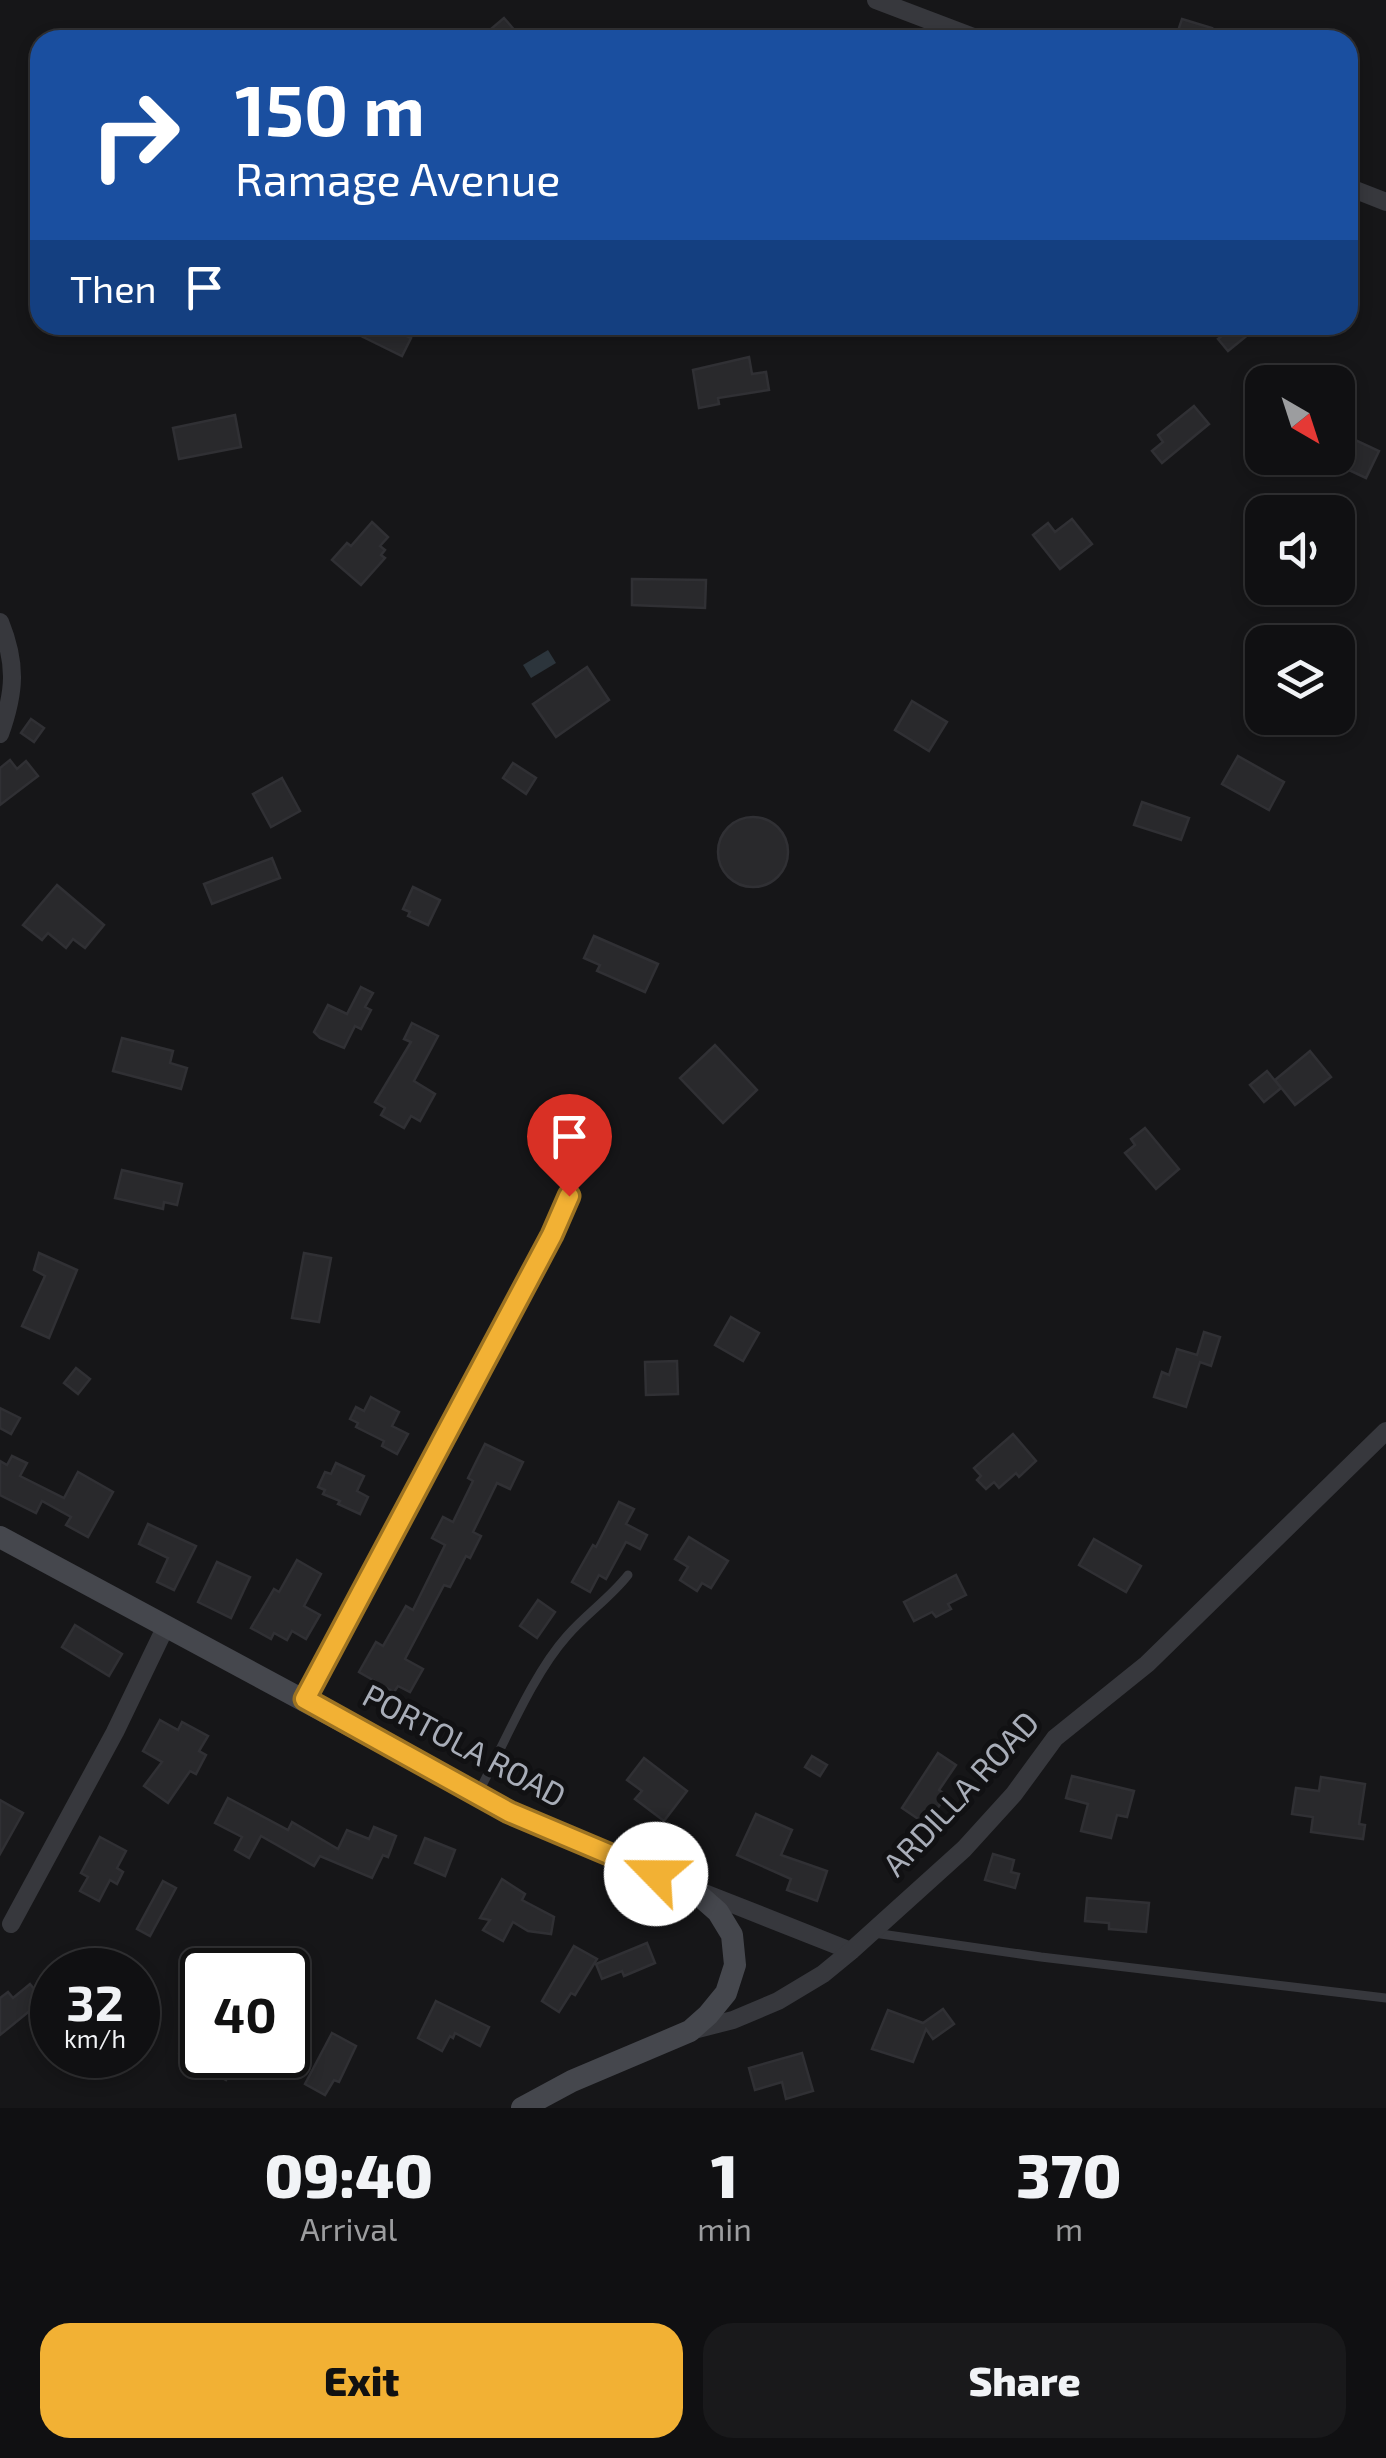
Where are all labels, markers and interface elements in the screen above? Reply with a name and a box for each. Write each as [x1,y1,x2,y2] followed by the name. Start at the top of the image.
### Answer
[235,66,425,150] text: 150 m
[70,70,200,200] icon: right
[235,151,561,205] text: Ramage Avenue
[177,260,232,315] icon: arrive
[70,265,157,311] text: Then
[1245,365,1355,475] north arrow
[1245,365,1355,735] map controls
[1245,495,1355,605] button: sound
[1245,625,1355,735] button: layers
[527,1094,612,1197] pin
[542,1109,597,1164] icon: arrive
[357,1675,573,1814] street label: PORTOLA ROAD
[874,1703,1045,1883] street label: ARDILLA ROAD
[604,1822,708,1926] position arrow
[180,1948,310,2078] speed limit sign: 40
[66,1971,124,2031] text: 32
[64,2023,126,2053] text: km/h
[264,2138,433,2210] text: 09:40
[711,2138,738,2210] text: 1
[1016,2138,1122,2210] text: 370
[300,2209,397,2247] text: Arrival
[697,2209,752,2247] text: min
[1055,2209,1083,2247] text: m
[40,2323,683,2438] button: Exit
[703,2323,1346,2438] button: Share

